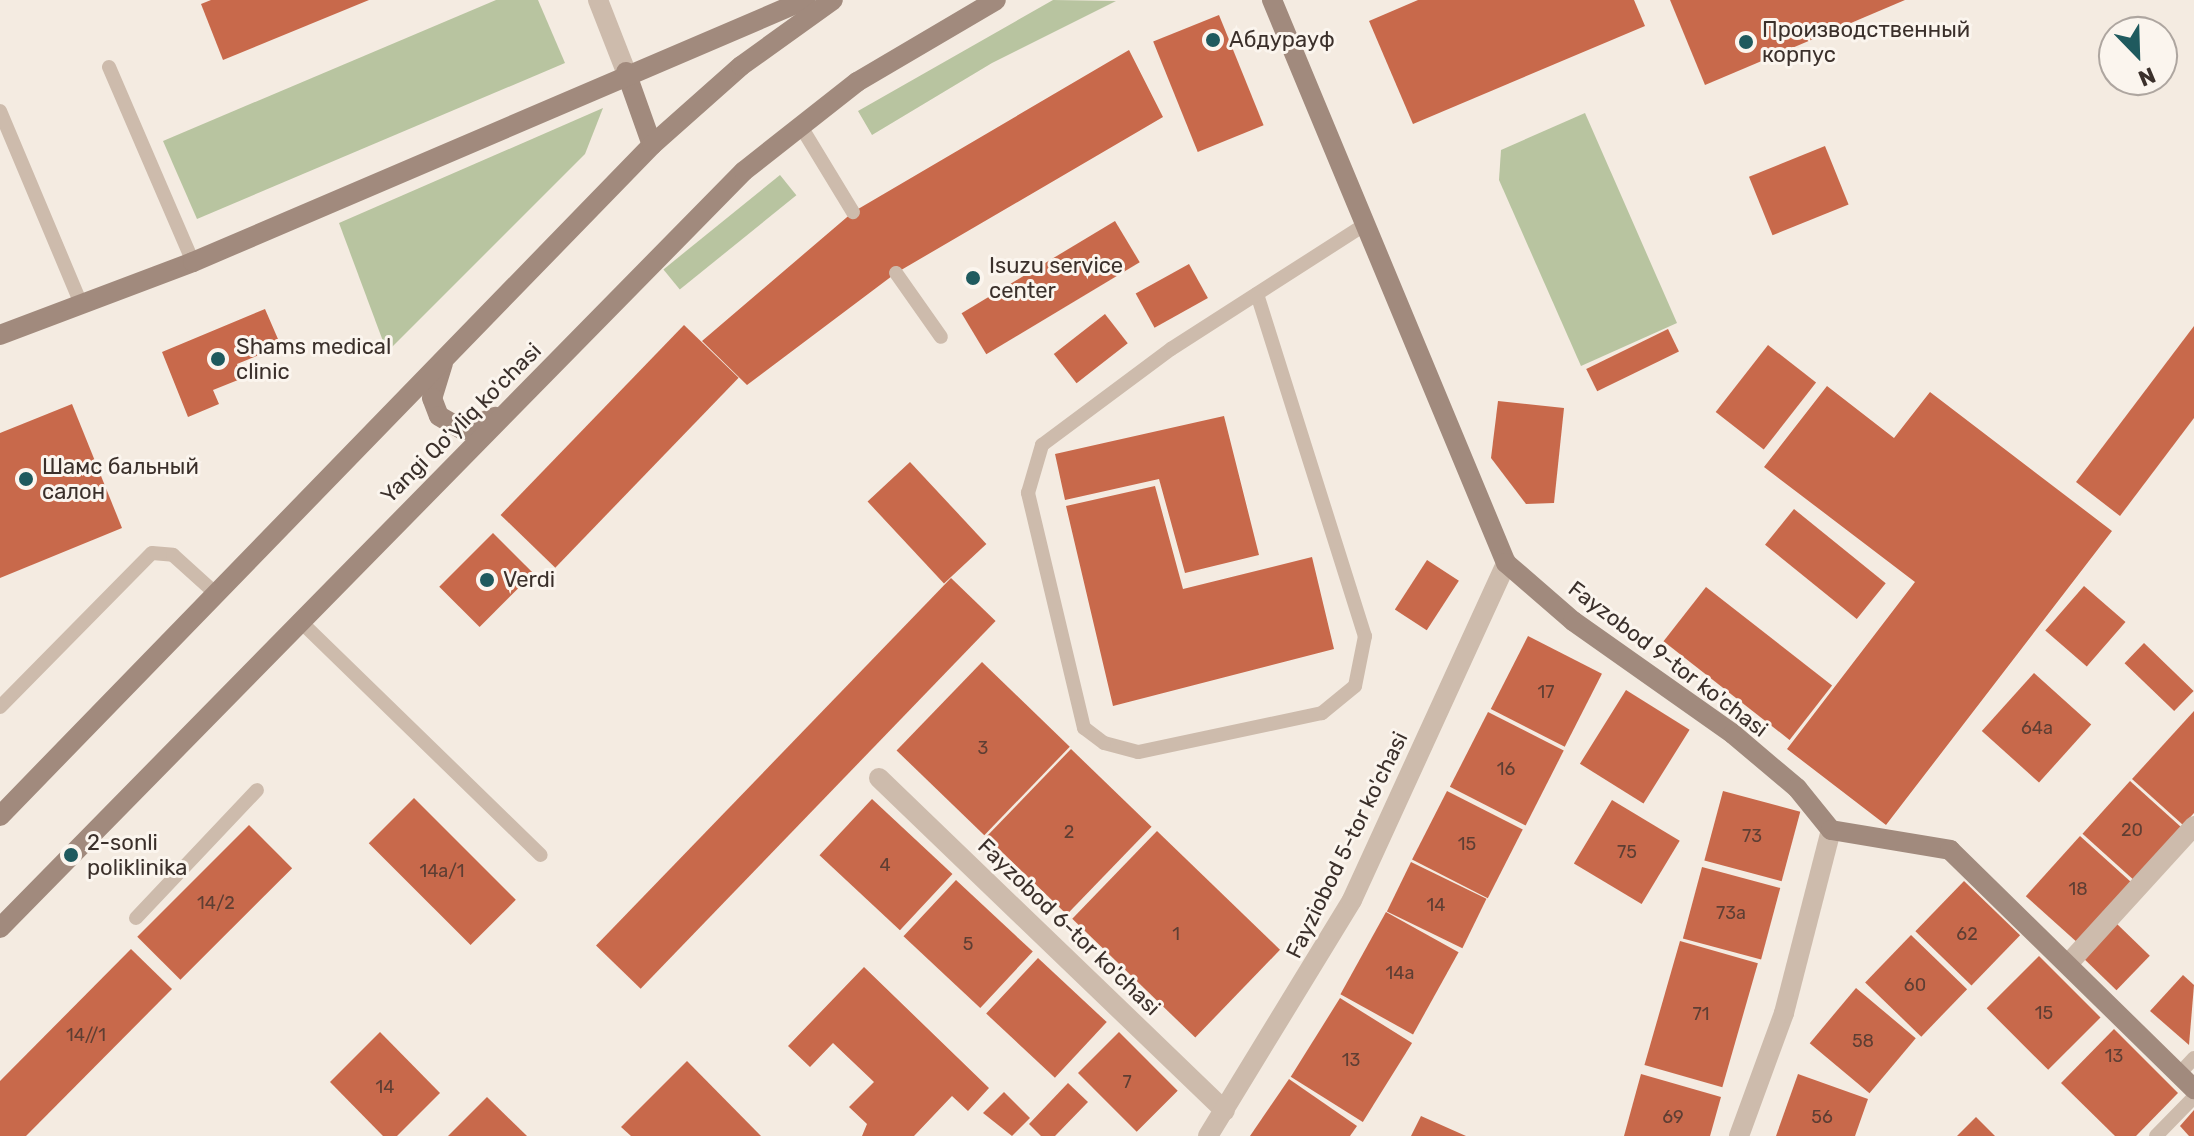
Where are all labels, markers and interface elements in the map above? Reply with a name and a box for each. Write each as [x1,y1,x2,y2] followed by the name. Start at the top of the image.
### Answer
[1762,16,1970,68] place label: Производственный корпус
[2098,16,2178,96] north arrow
[1229,27,1335,53] place label: Абдурауф
[1204,31,1222,49] marker: Абдурауф
[1737,33,1755,51] marker: Производственный корпус
[2134,61,2159,92] text: N
[989,252,1123,304] place label: Isuzu service center
[964,269,982,287] marker: Isuzu service center
[236,333,391,384] place label: Shams medical clinic
[375,337,547,509] street label: Yangi Qo'yliq ko'chasi
[207,348,229,370] marker: Shams medical clinic
[42,453,199,504] place label: Шамс бальный салон
[17,470,35,488] marker: Шамс бальный салон
[503,567,555,593] place label: Verdi
[478,571,496,589] marker: Verdi
[1563,575,1773,743] street label: Fayzobod 9-tor ko'chasi
[1538,681,1554,703] house number: 17
[2021,717,2053,739] house number: 64a
[1281,727,1413,963] street label: Fayziobod 5-tor ko'chasi
[978,737,988,759] house number: 3
[1497,758,1515,780] house number: 16
[2121,819,2143,841] house number: 20
[1064,821,1074,843] house number: 2
[1742,825,1762,847] house number: 73
[87,829,187,880] place label: 2-sonli poliklinika
[972,833,1166,1021] street label: Fayzobod 6-tor ko'chasi
[1458,833,1476,855] house number: 15
[1617,841,1637,863] house number: 75
[62,846,80,864] marker: 2-sonli poliklinika
[879,854,891,876] house number: 4
[419,860,465,882] house number: 14a/1
[2068,878,2088,900] house number: 18
[197,892,235,914] house number: 14/2
[1427,894,1445,916] house number: 14
[1716,902,1746,924] house number: 73a
[1172,923,1180,945] house number: 1
[1956,923,1978,945] house number: 62
[963,933,973,955] house number: 5
[1386,962,1414,984] house number: 14a
[1904,974,1926,996] house number: 60
[2035,1002,2053,1024] house number: 15
[1693,1003,1709,1025] house number: 71
[66,1024,106,1046] house number: 14//1
[1852,1030,1874,1052] house number: 58
[2105,1045,2123,1067] house number: 13
[1342,1049,1360,1071] house number: 13
[1122,1071,1132,1093] house number: 7
[376,1076,394,1098] house number: 14
[1662,1106,1684,1128] house number: 69
[1811,1106,1833,1128] house number: 56

